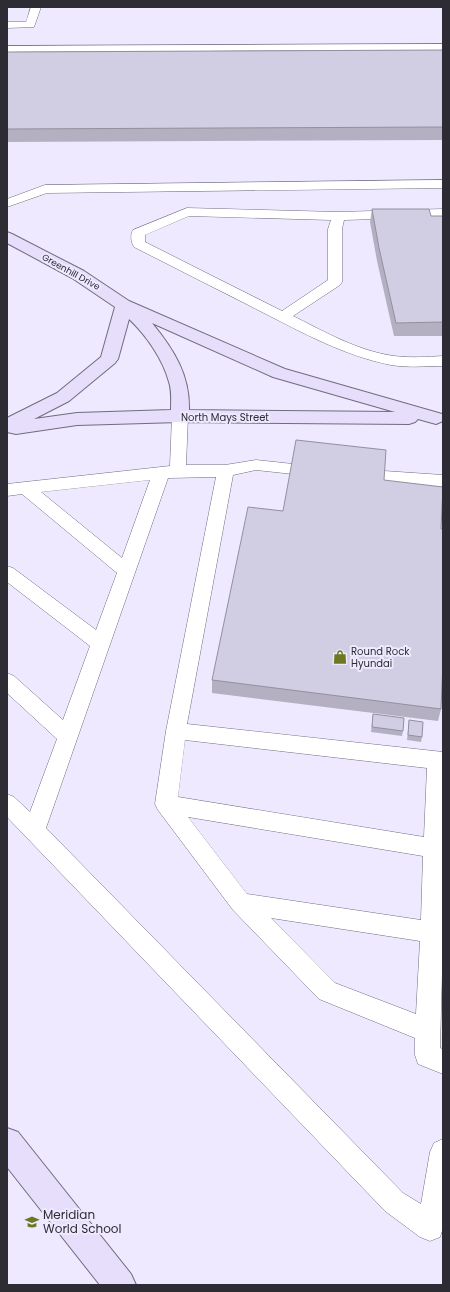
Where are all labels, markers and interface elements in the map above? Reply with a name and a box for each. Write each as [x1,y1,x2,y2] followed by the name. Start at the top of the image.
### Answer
[40,251,103,293] street label: Greenhill Drive
[181,410,269,425] street label: North Mays Street
[351,644,410,671] place label: Round Rock Hyundai
[332,649,348,665] shop icon: Round Rock Hyundai
[43,1206,122,1237] place label: Meridian World School
[24,1214,40,1230] school or university icon: Meridian World School

